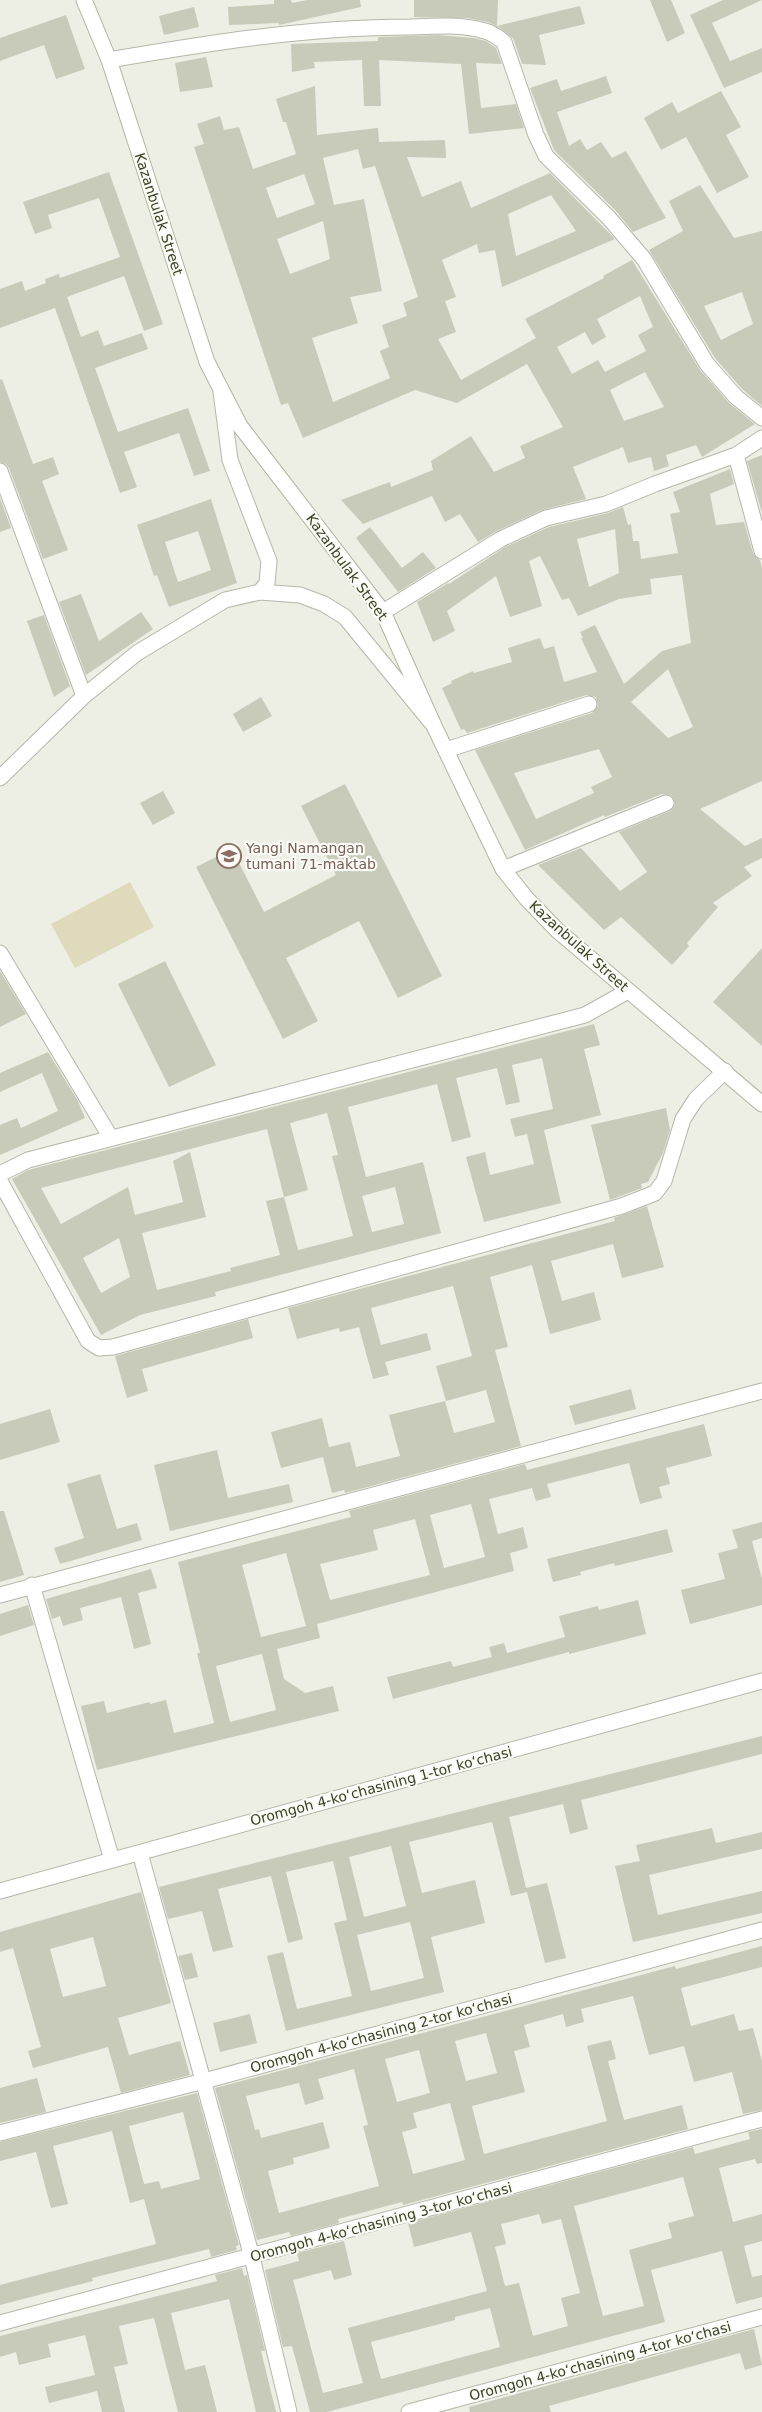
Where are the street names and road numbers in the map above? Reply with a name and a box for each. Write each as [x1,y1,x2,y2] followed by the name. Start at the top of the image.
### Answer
[132,151,186,278] street label: Kazanbulak Street
[303,511,391,624] street label: Kazanbulak Street
[526,897,632,995] street label: Kazanbulak Street
[248,1743,514,1829] street label: Oromgoh 4-koʻchasining 1-tor koʻchasi
[248,1990,514,2076] street label: Oromgoh 4-koʻchasining 2-tor koʻchasi
[248,2179,514,2265] street label: Oromgoh 4-koʻchasining 3-tor koʻchasi
[467,2318,733,2404] street label: Oromgoh 4-koʻchasining 4-tor koʻchasi

